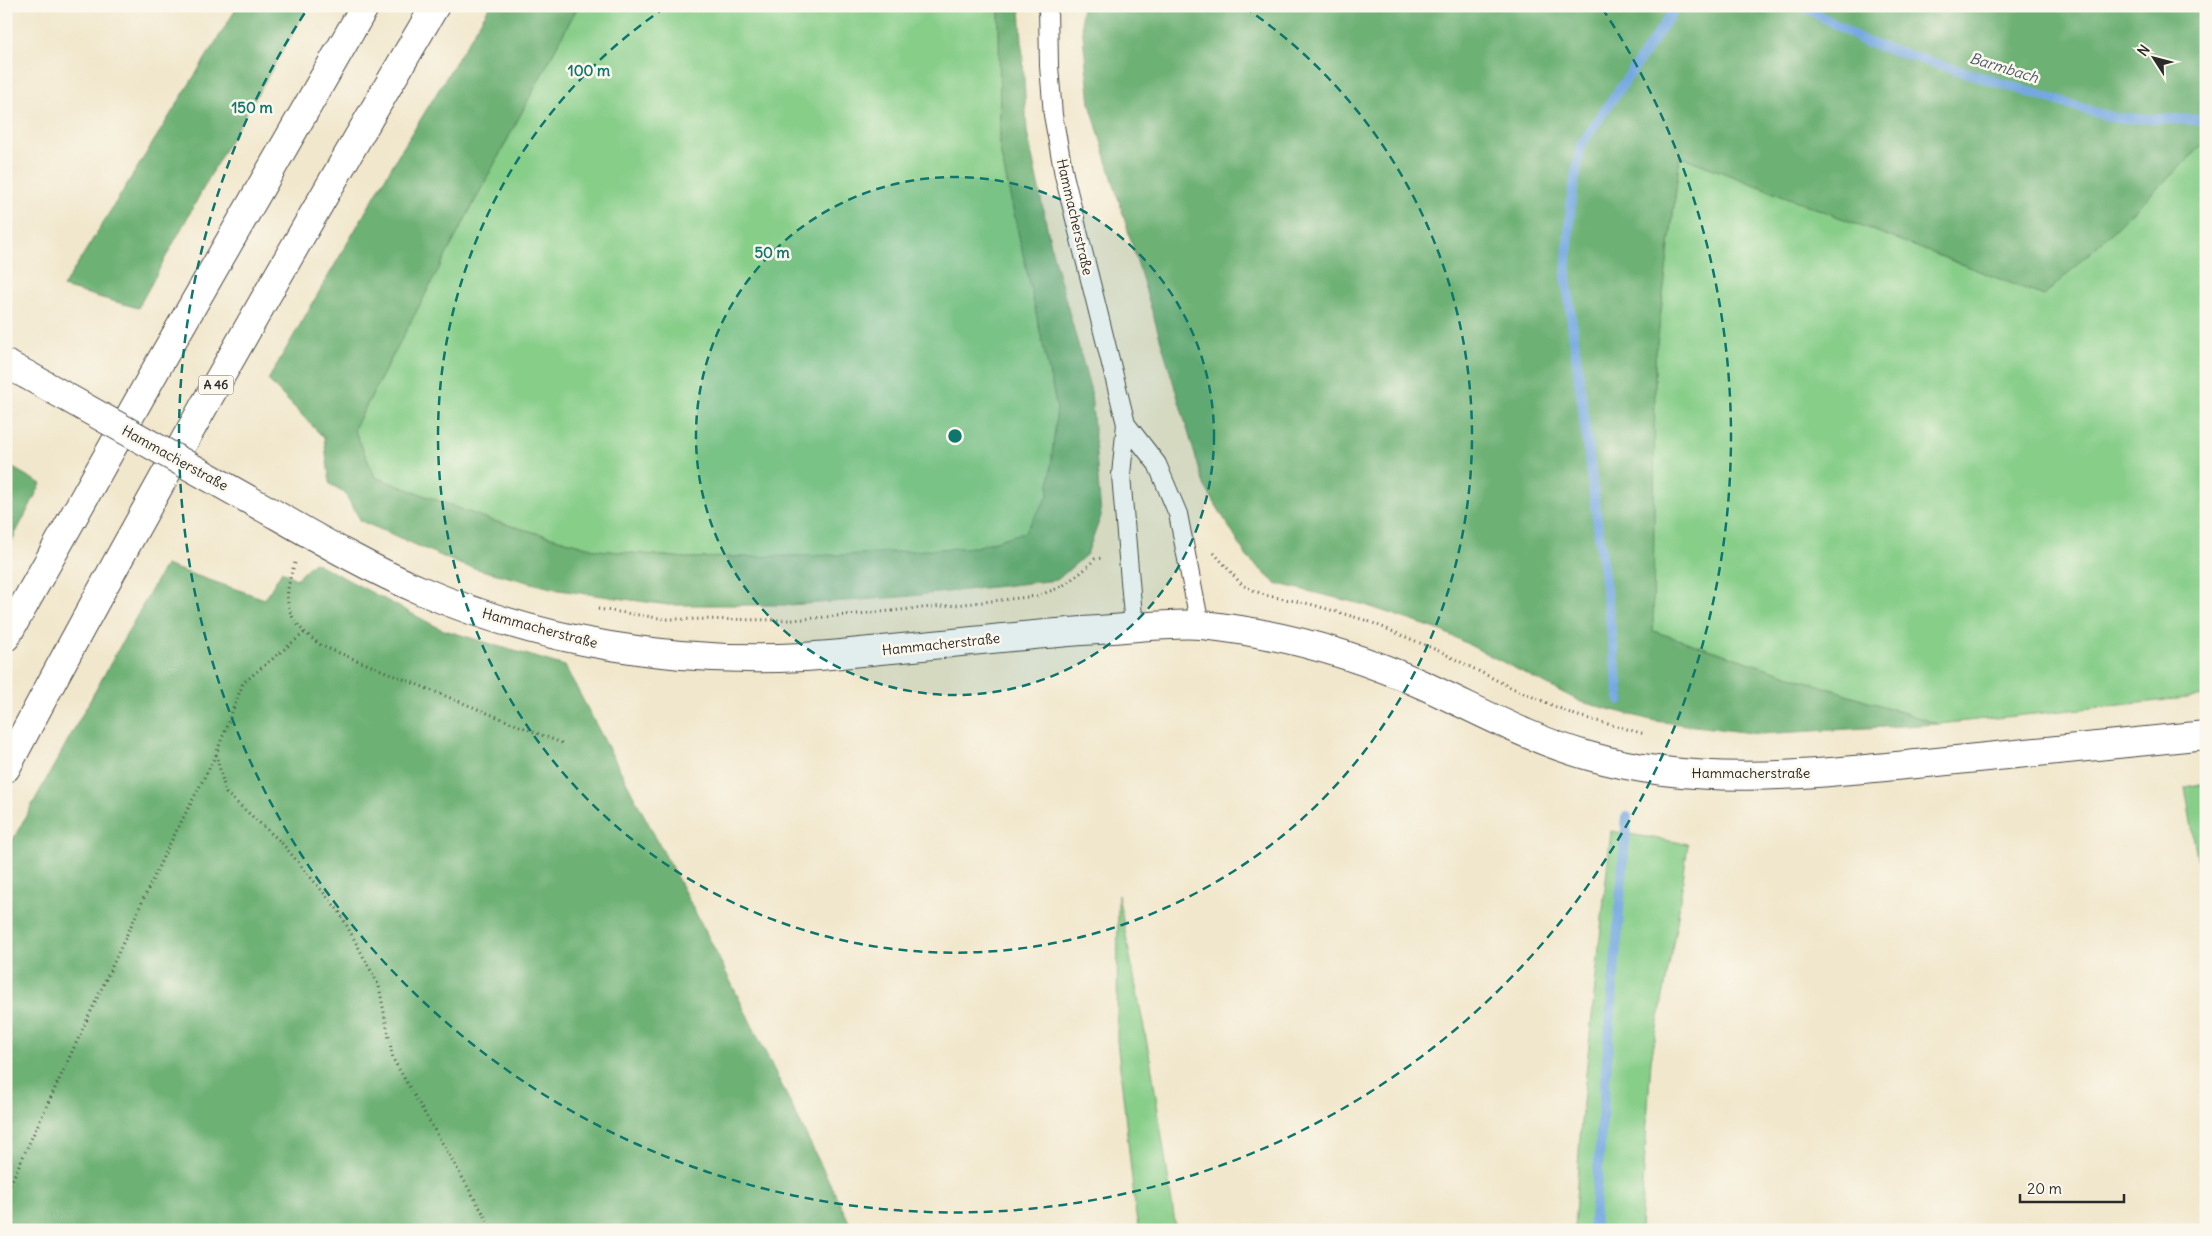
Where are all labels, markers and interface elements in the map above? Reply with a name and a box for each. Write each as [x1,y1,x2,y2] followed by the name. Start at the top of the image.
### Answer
[2130,32,2180,82] north arrow
[2133,41,2154,60] text: N
[1968,48,2041,87] water label: Barmbach
[568,61,610,80] text: 100 m
[231,98,273,117] text: 150 m
[1053,157,1097,277] street label: Hammacherstraße
[754,243,790,262] text: 50 m
[198,376,234,394] road number: A 46
[119,421,231,495] street label: Hammacherstraße
[946,427,964,445] centre of rings
[480,604,600,652] street label: Hammacherstraße
[881,629,1001,659] street label: Hammacherstraße
[1692,764,1810,782] street label: Hammacherstraße
[2020,1171,2123,1203] scale bar
[2027,1179,2062,1198] text: 20 m

